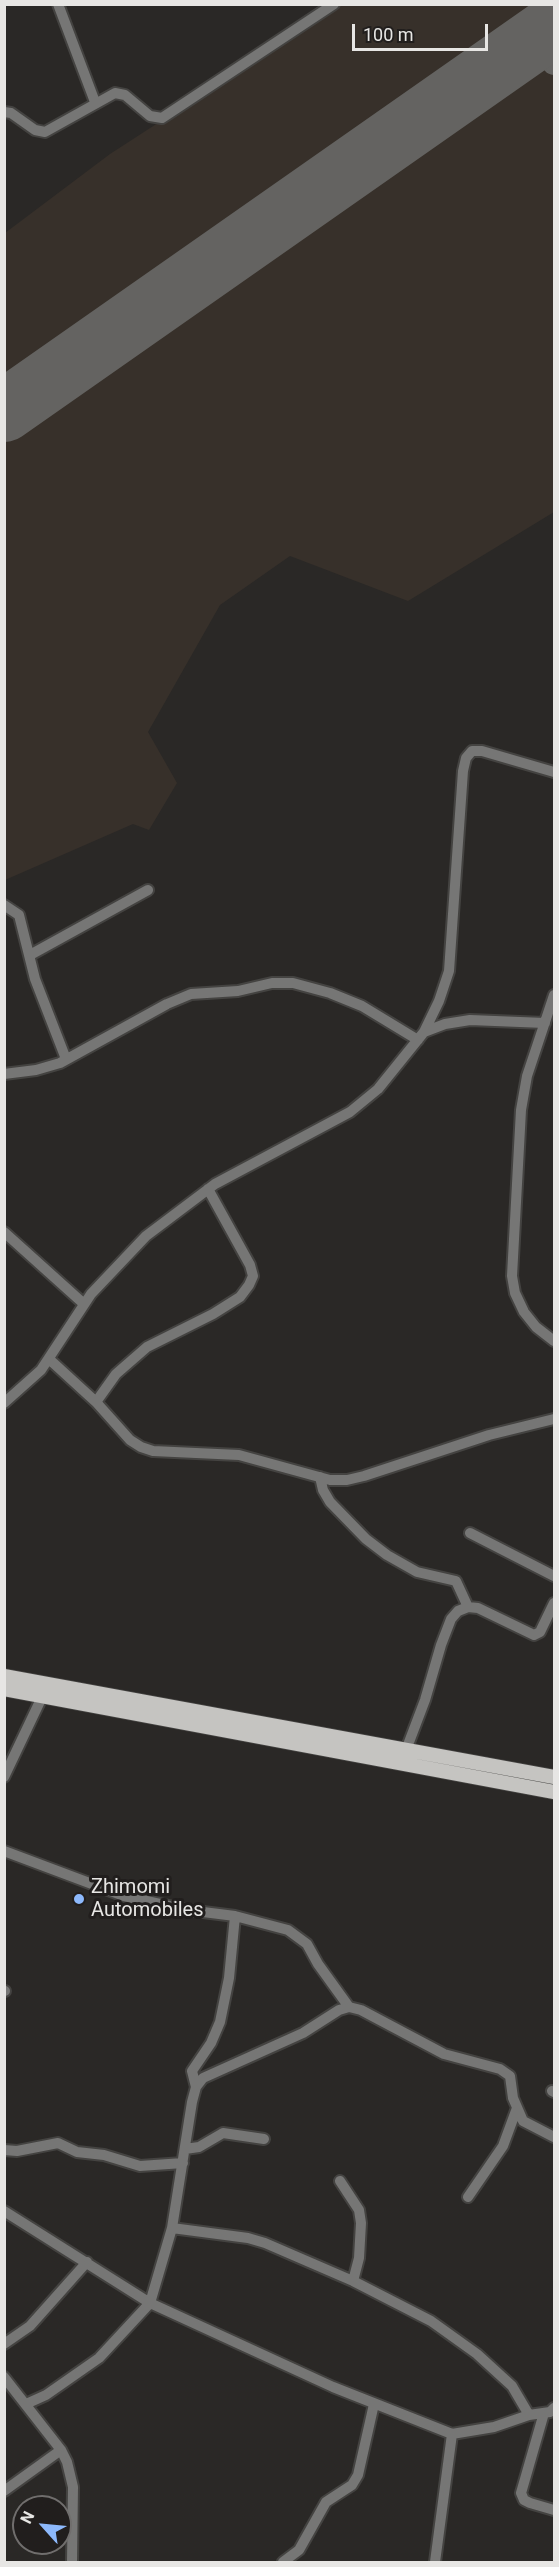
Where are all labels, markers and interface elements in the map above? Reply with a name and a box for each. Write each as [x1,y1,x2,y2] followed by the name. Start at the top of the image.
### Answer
[355,12,492,50] scale bar
[363,24,414,45] text: 100 m
[91,1876,204,1923] place label: Zhimomi Automobiles
[72,1892,86,1906] marker: Zhimomi Automobiles
[12,2495,72,2555] north arrow
[16,2508,38,2527] text: N

